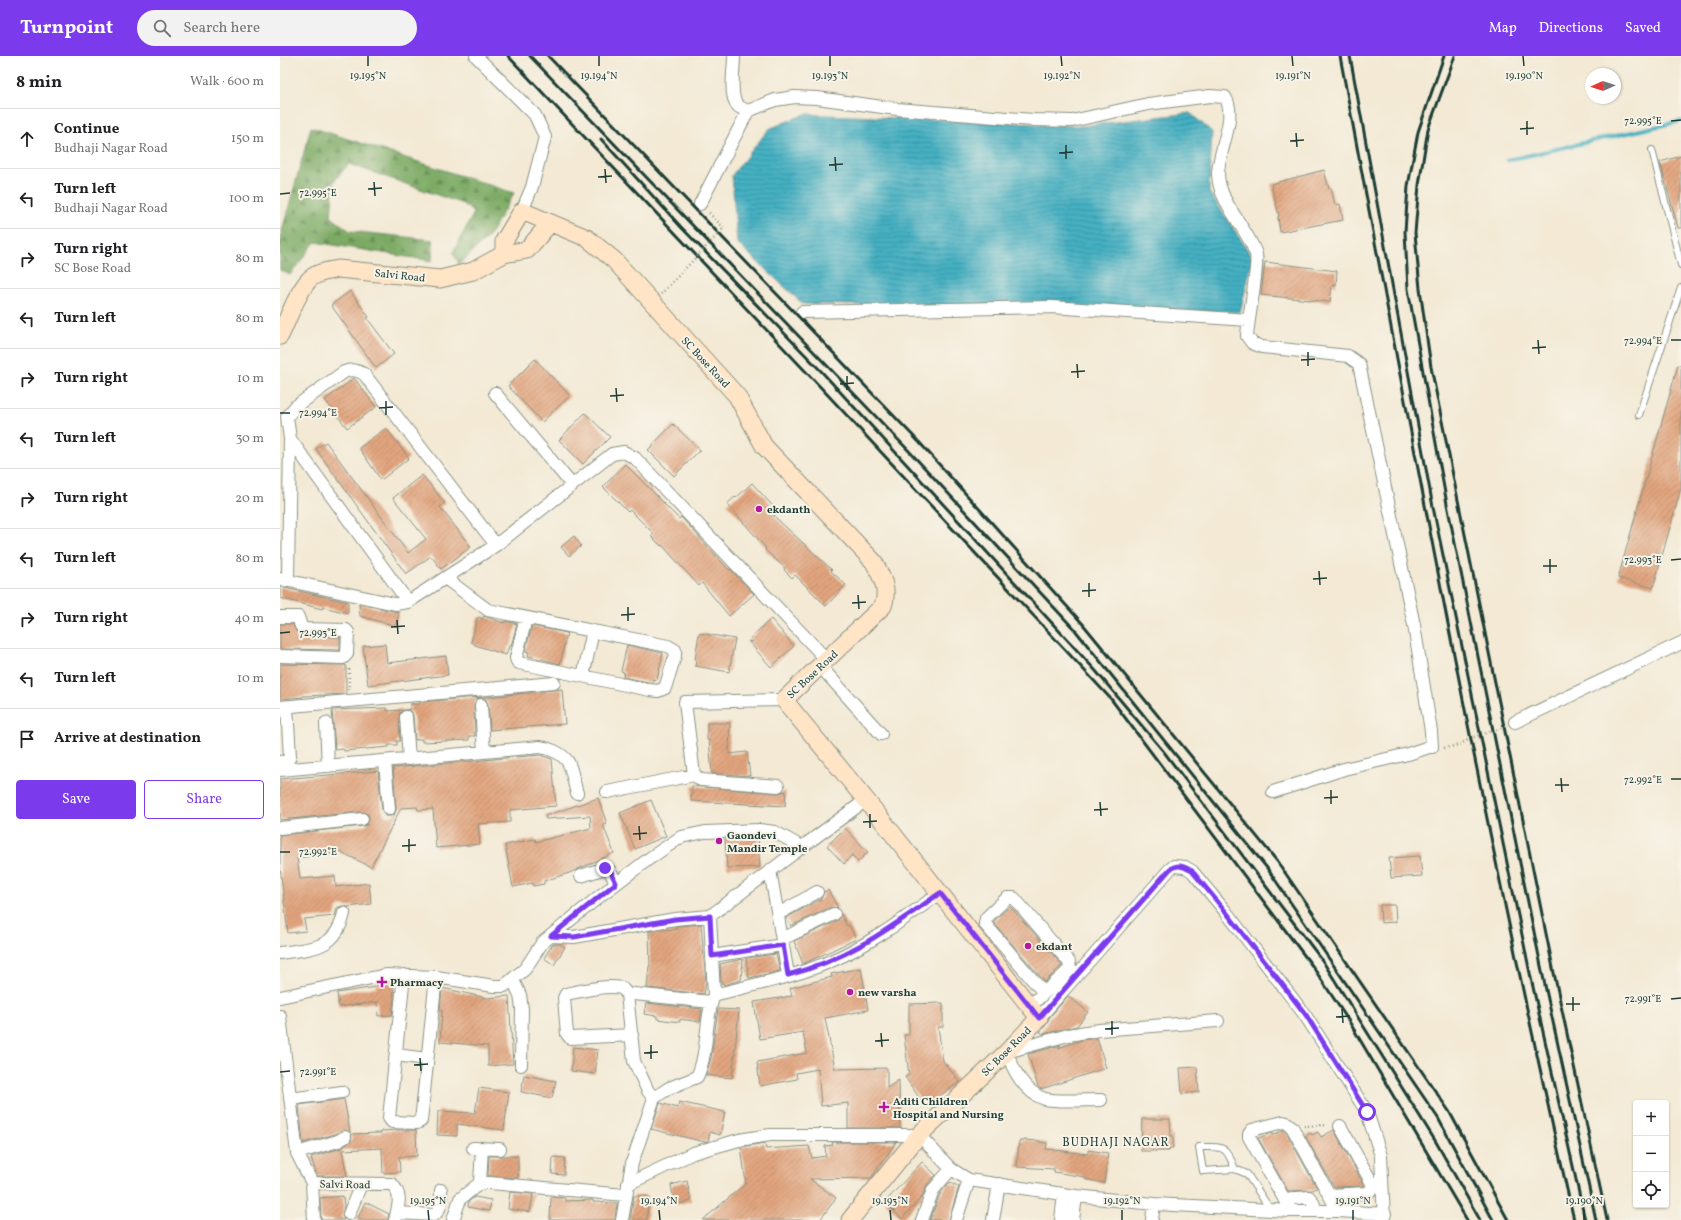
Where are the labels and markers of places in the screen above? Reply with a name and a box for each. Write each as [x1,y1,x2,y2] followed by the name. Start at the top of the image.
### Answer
[767,503,810,518] place label: ekdanth
[754,504,764,514] marker: ekdanth
[727,829,808,857] place label: Gaondevi Mandir Temple
[714,836,724,846] marker: Gaondevi Mandir Temple
[1036,940,1072,955] place label: ekdant
[1023,941,1033,951] marker: ekdant
[390,976,444,991] place label: Pharmacy
[377,977,387,987] marker: Pharmacy
[858,986,917,1001] place label: new varsha
[845,987,855,997] marker: new varsha
[893,1095,1004,1123] place label: Aditi Children Hospital and Nursing
[878,1101,890,1113] marker: Aditi Children Hospital and Nursing

